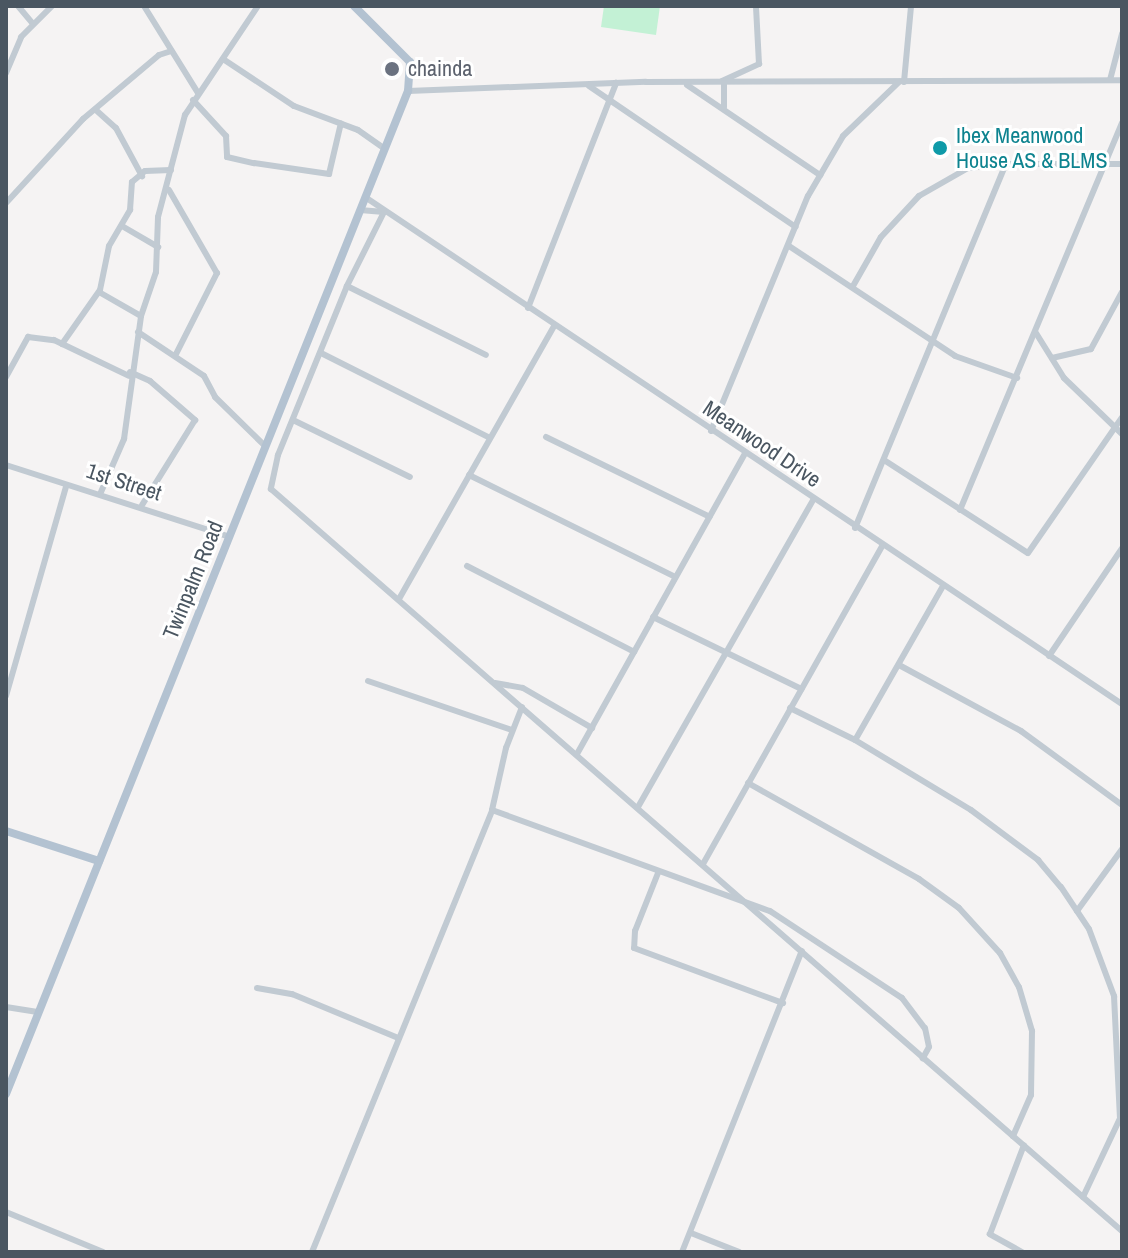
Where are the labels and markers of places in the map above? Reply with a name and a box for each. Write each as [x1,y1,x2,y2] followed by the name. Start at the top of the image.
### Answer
[408,56,472,82] place label: chainda
[383,60,401,78] marker: chainda
[956,122,1108,174] place label: Ibex Meanwood House AS & BLMS
[931,139,949,157] marker: Ibex Meanwood House AS & BLMS

